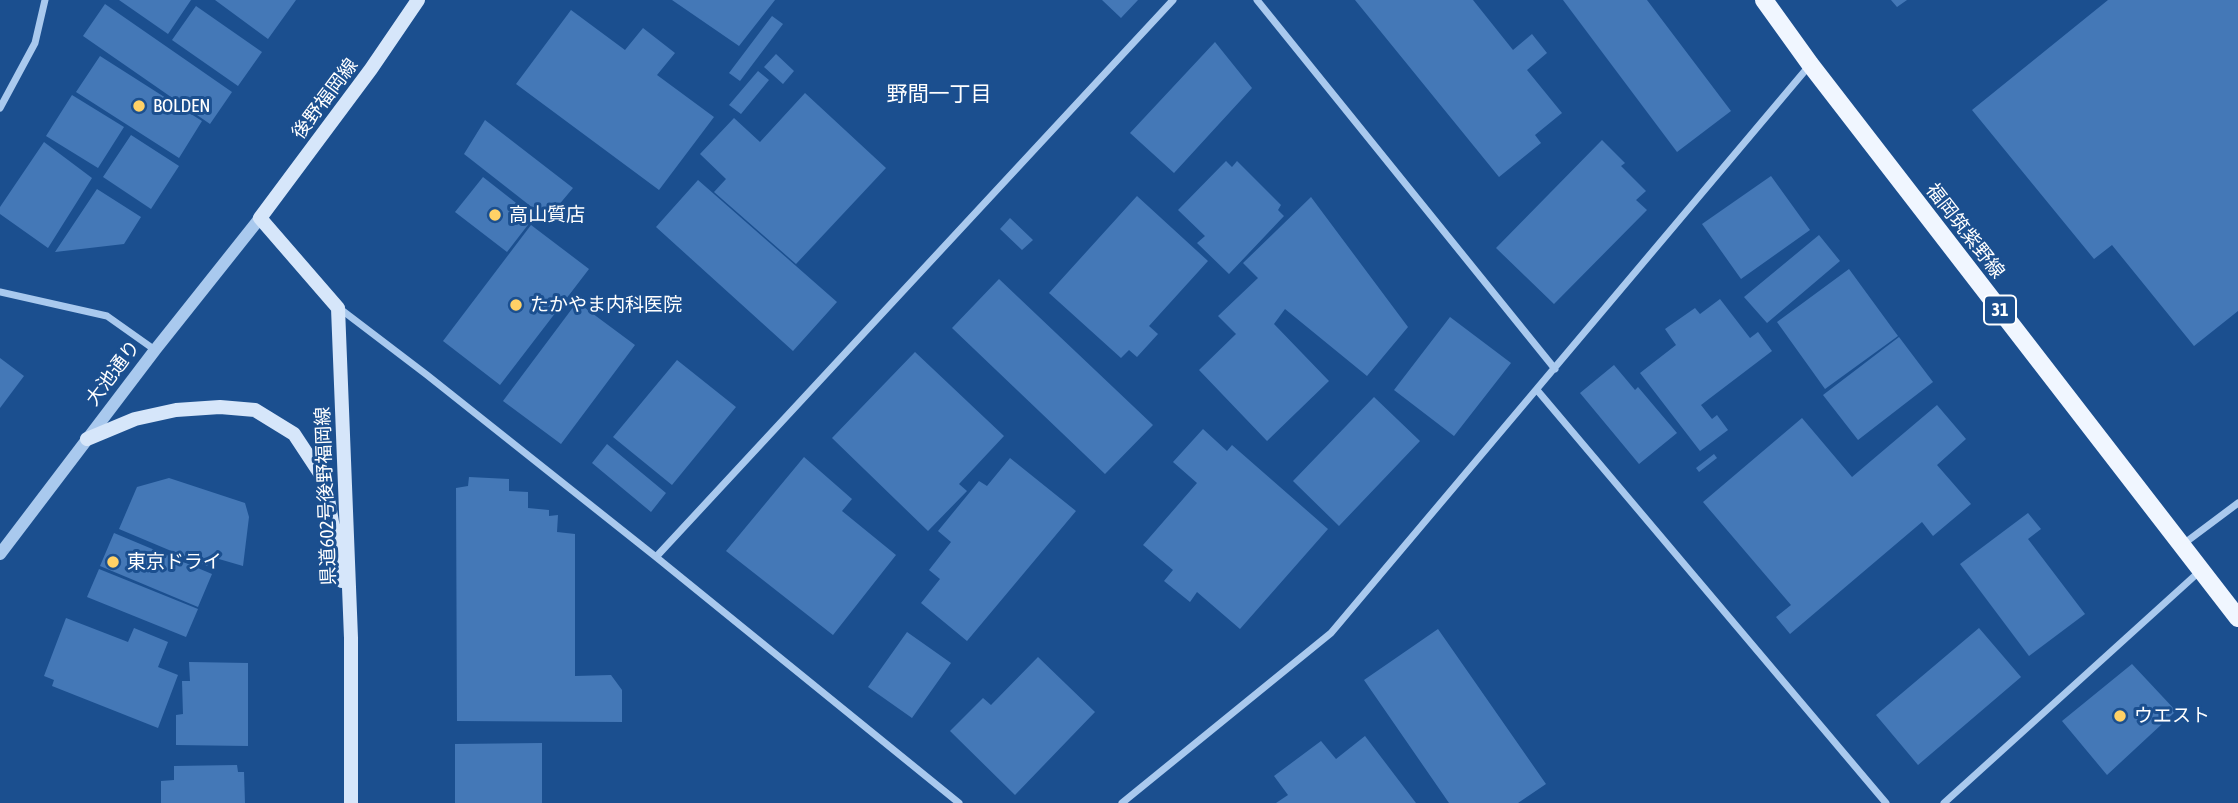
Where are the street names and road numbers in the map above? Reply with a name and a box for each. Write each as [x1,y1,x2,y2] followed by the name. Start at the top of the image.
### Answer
[287,54,363,144] street label: 後野福岡線
[1921,179,2009,283] street label: 福岡筑紫野線
[1984,296,2016,324] road number: 31
[81,336,145,410] street label: 大池通り
[311,406,341,586] street label: 県道602号後野福岡線

